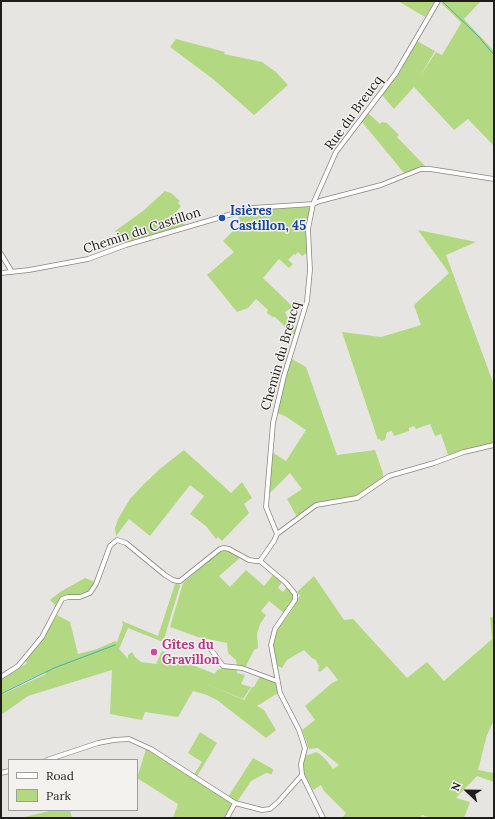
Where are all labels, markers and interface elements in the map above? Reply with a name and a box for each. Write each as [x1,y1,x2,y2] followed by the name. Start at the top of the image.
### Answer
[322,73,386,153] street label: Rue du Breucq
[230,203,306,234] place label: Isières Castillon, 45
[81,205,203,257] street label: Chemin du Castillon
[217,213,227,223] marker: Isières Castillon, 45
[258,300,304,412] street label: Chemin du Breucq
[162,637,220,668] place label: Gîtes du Gravillon
[149,647,159,657] marker: Gîtes du Gravillon
[8,759,138,811] legend
[46,768,74,783] text: Road
[447,771,487,811] north arrow
[448,780,464,793] text: N
[46,788,71,803] text: Park

